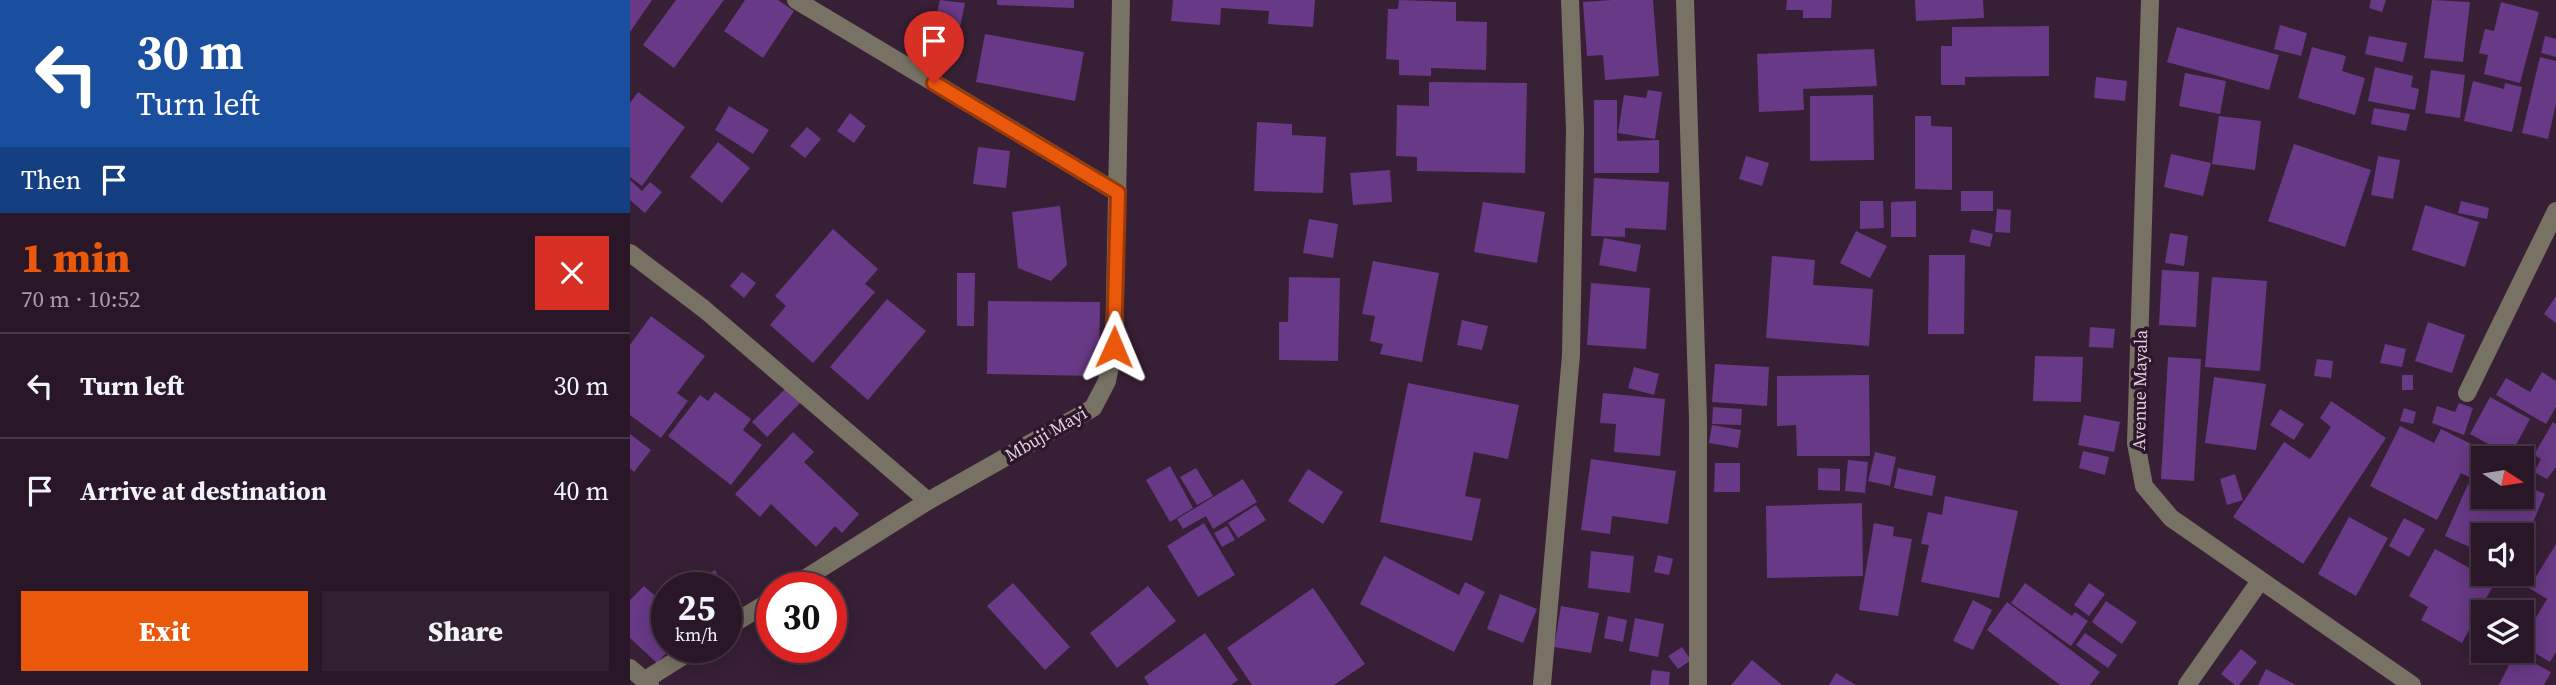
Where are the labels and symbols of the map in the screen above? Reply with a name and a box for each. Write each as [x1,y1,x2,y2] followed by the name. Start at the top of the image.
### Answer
[904,11,964,83] pin
[1077,310,1151,384] position arrow
[2126,329,2153,450] street label: Avenue Mayala
[1000,400,1091,467] street label: Mbuji Mayi
[2471,446,2534,509] north arrow
[756,572,847,663] speed limit sign: 30

